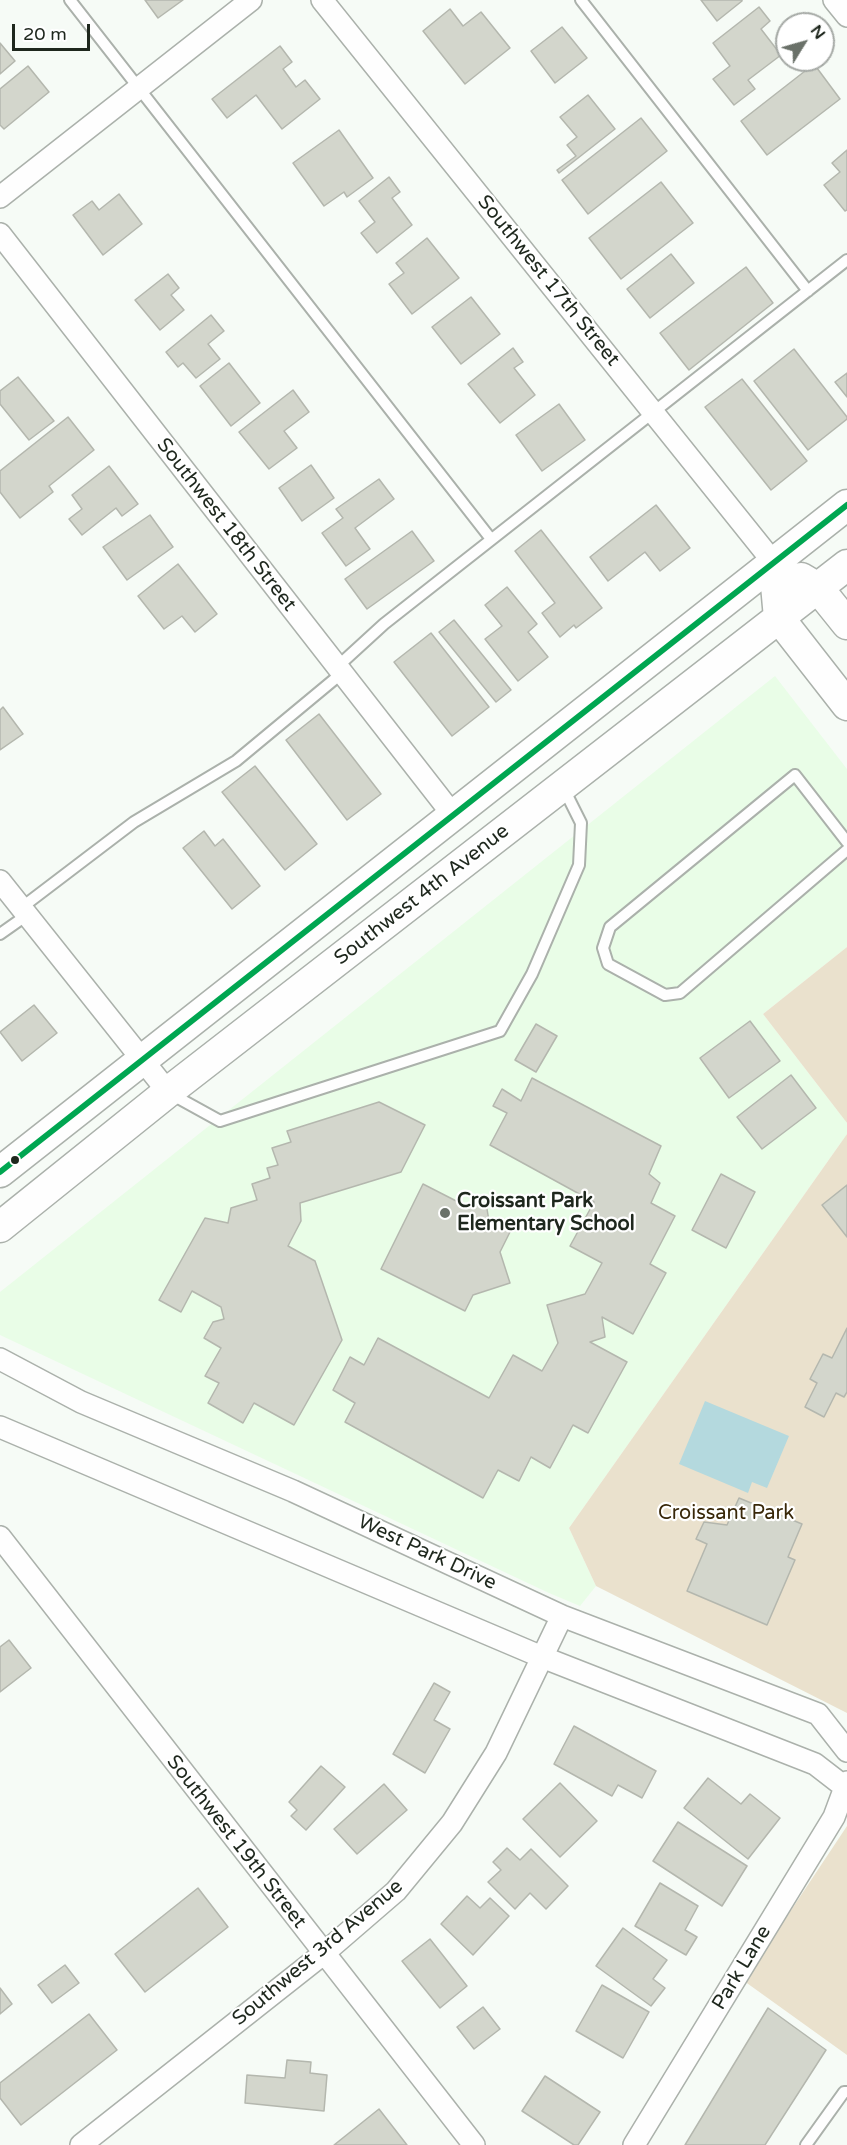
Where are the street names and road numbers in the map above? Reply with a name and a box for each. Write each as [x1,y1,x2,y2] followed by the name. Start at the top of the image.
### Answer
[472,191,624,371] street label: Southwest 17th Street
[151,434,301,616] street label: Southwest 18th Street
[330,819,514,971] street label: Southwest 4th Avenue
[354,1510,500,1596] street label: West Park Drive
[161,1751,311,1933] street label: Southwest 19th Street
[228,1875,408,2031] street label: Southwest 3rd Avenue
[707,1921,777,2015] street label: Park Lane

